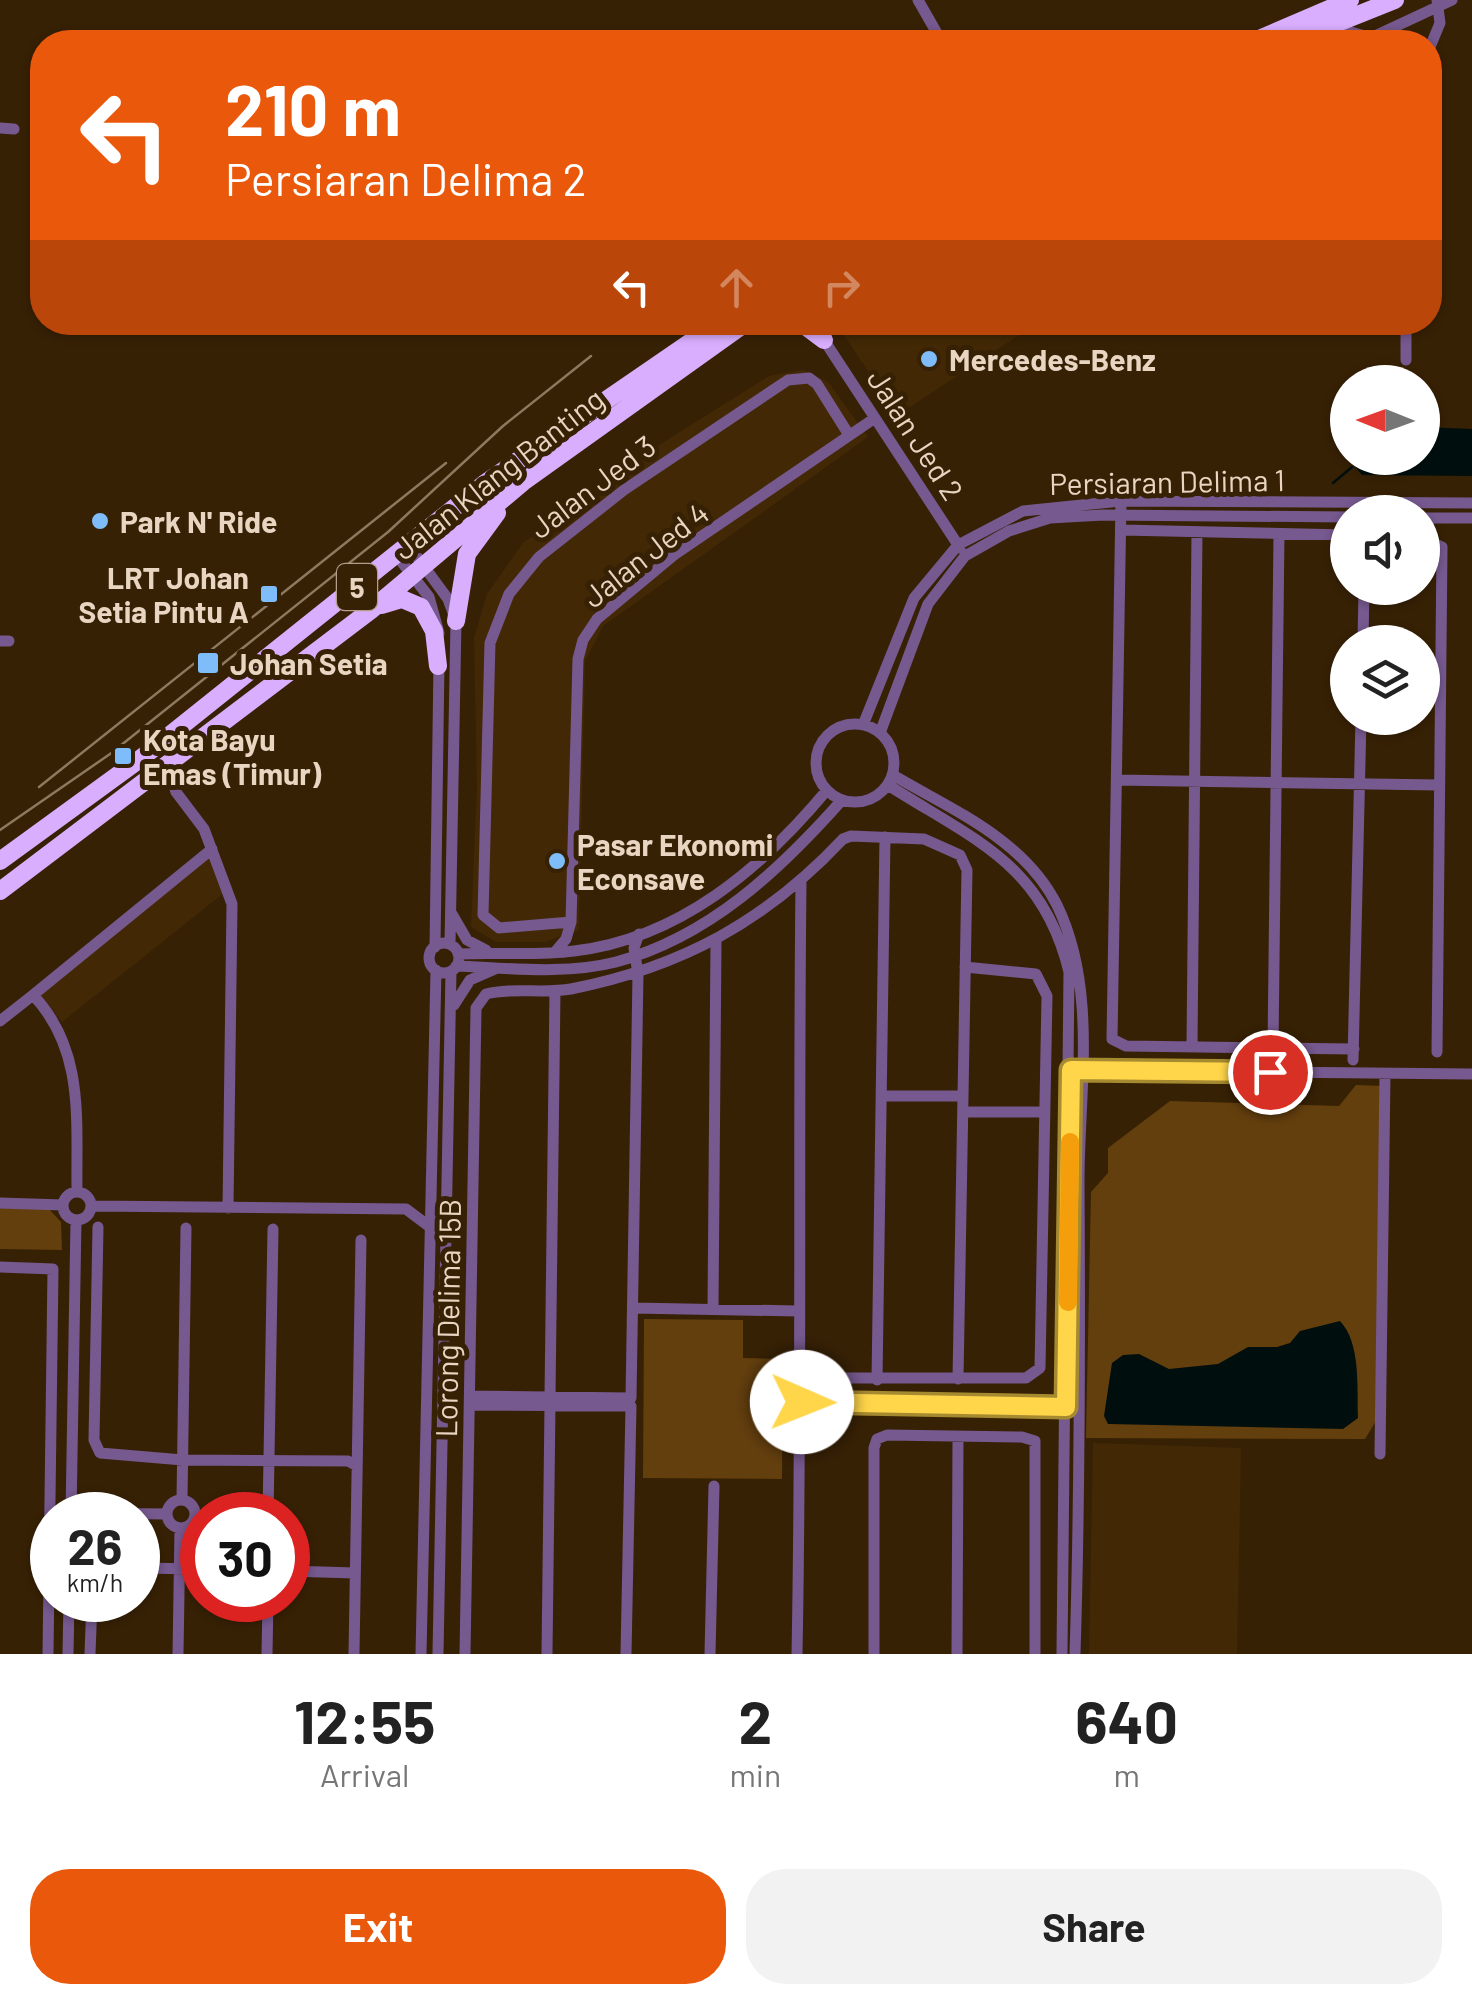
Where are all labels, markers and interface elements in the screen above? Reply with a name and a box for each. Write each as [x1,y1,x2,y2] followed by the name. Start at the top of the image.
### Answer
[225,66,401,150] text: 210 m
[60,70,190,200] icon: left
[225,151,587,205] text: Persiaran Delima 2
[604,260,659,315] icon: left
[709,260,764,315] icon: ahead
[814,260,869,315] icon: right
[949,341,1156,377] place label: Mercedes-Benz
[918,348,940,370] marker: Mercedes-Benz
[860,362,972,506] street label: Jalan Jed 2
[1330,365,1440,475] north arrow
[1330,365,1440,735] map controls
[386,380,610,566] street label: Jalan Klang Banting
[522,427,662,545] street label: Jalan Jed 3
[1049,461,1285,501] street label: Persiaran Delima 1
[575,494,715,614] street label: Jalan Jed 4
[1330,495,1440,605] button: sound
[120,503,277,539] place label: Park N' Ride
[89,510,111,532] marker: Park N' Ride
[78,559,249,629] place label: LRT Johan Setia Pintu A
[337,564,377,610] road number: 5
[258,583,280,605] marker: LRT Johan Setia Pintu A
[1330,625,1440,735] button: layers
[230,645,388,681] place label: Johan Setia
[195,650,221,676] marker: Johan Setia
[143,721,322,791] place label: Kota Bayu Emas (Timur)
[112,745,134,767] marker: Kota Bayu Emas (Timur)
[577,826,774,896] place label: Pasar Ekonomi Econsave
[546,850,568,872] marker: Pasar Ekonomi Econsave
[1228,1030,1313,1115] pin
[1243,1045,1298,1100] icon: arrive
[427,1198,467,1438] street label: Lorong Delima 15B
[750,1350,854,1454] position arrow
[180,1492,310,1622] speed limit sign: 30
[68,1515,122,1575] text: 26
[67,1567,123,1597] text: km/h
[294,1684,435,1756] text: 12:55
[739,1684,772,1756] text: 2
[1075,1684,1178,1756] text: 640
[320,1755,409,1793] text: Arrival
[729,1755,781,1793] text: min
[1113,1755,1140,1793] text: m
[30,1869,726,1984] button: Exit
[746,1869,1442,1984] button: Share

